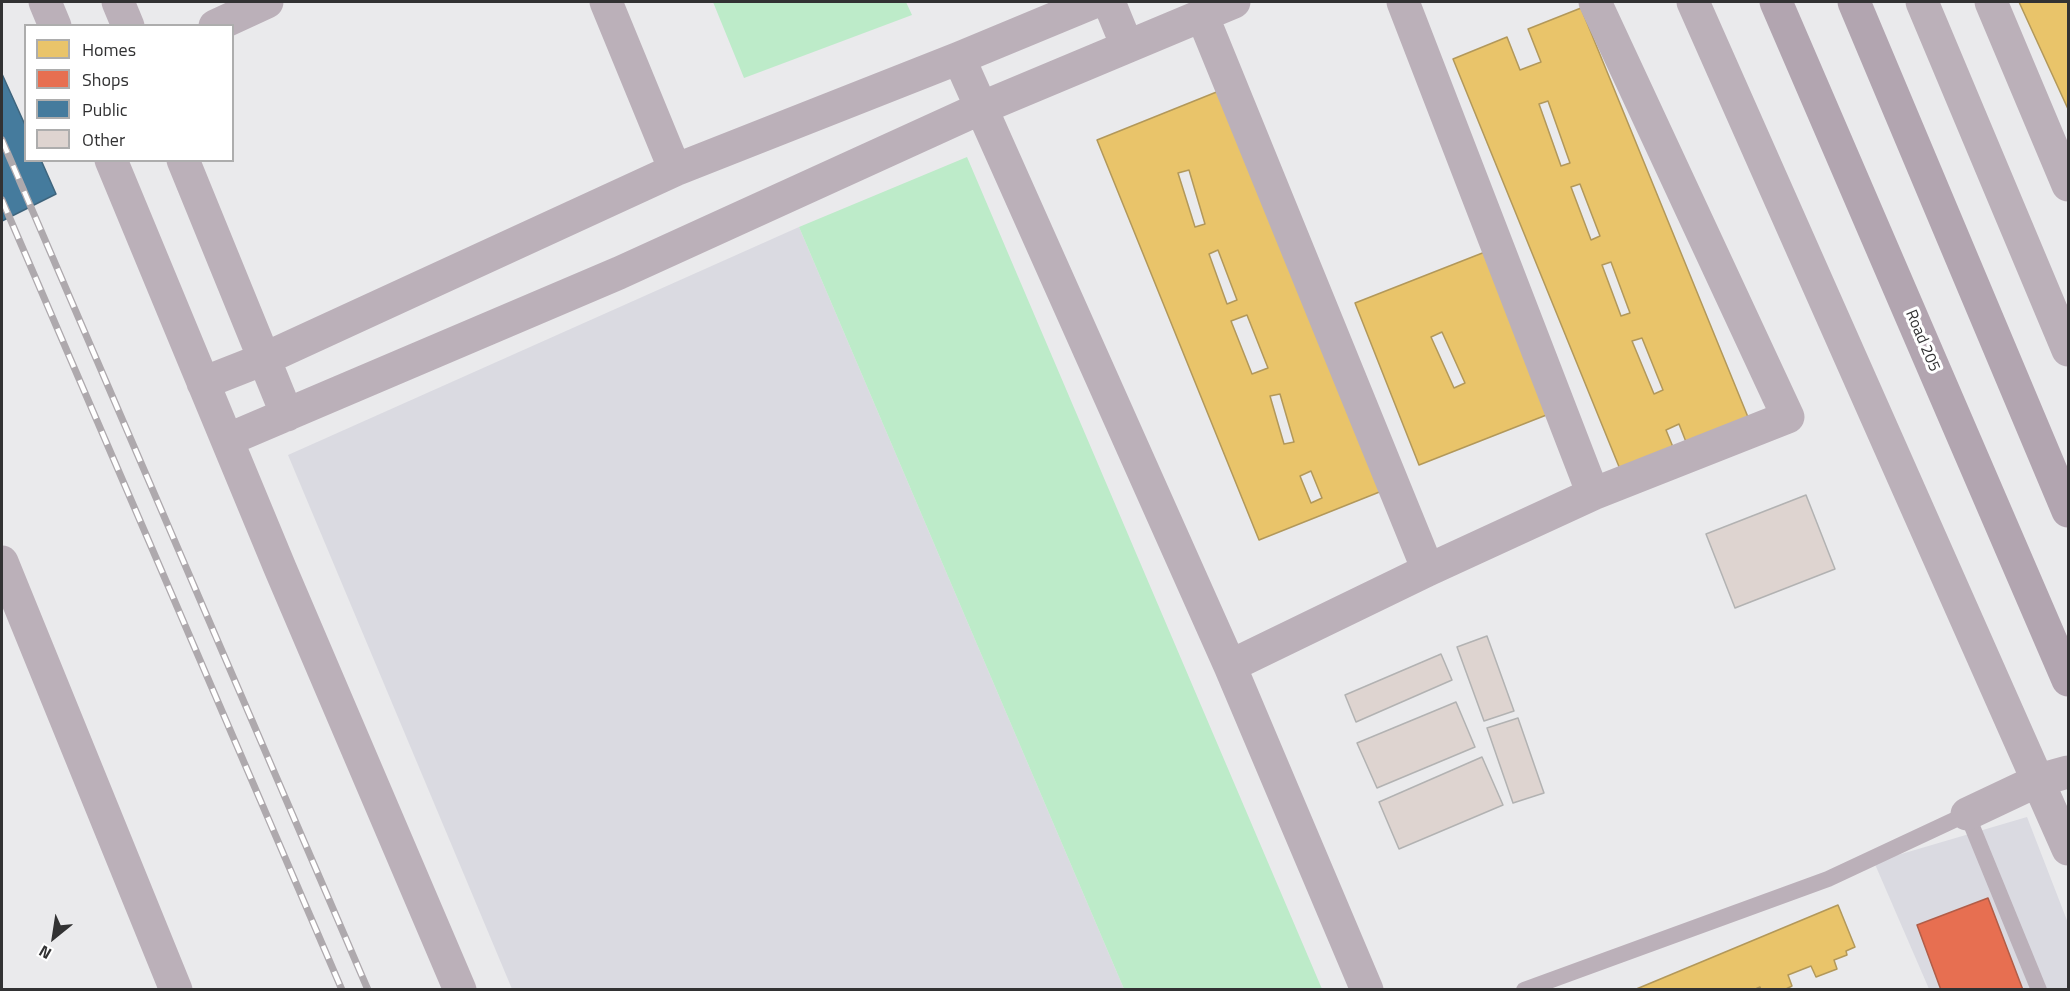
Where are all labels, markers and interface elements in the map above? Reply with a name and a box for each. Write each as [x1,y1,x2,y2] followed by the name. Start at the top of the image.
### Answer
[24,24,234,162] legend
[82,36,136,63] text: Homes
[82,66,129,93] text: Shops
[82,96,128,123] text: Public
[82,126,125,153] text: Other
[1900,307,1944,375] street label: Road 205
[24,907,84,967] north arrow
[34,939,56,966] text: N

